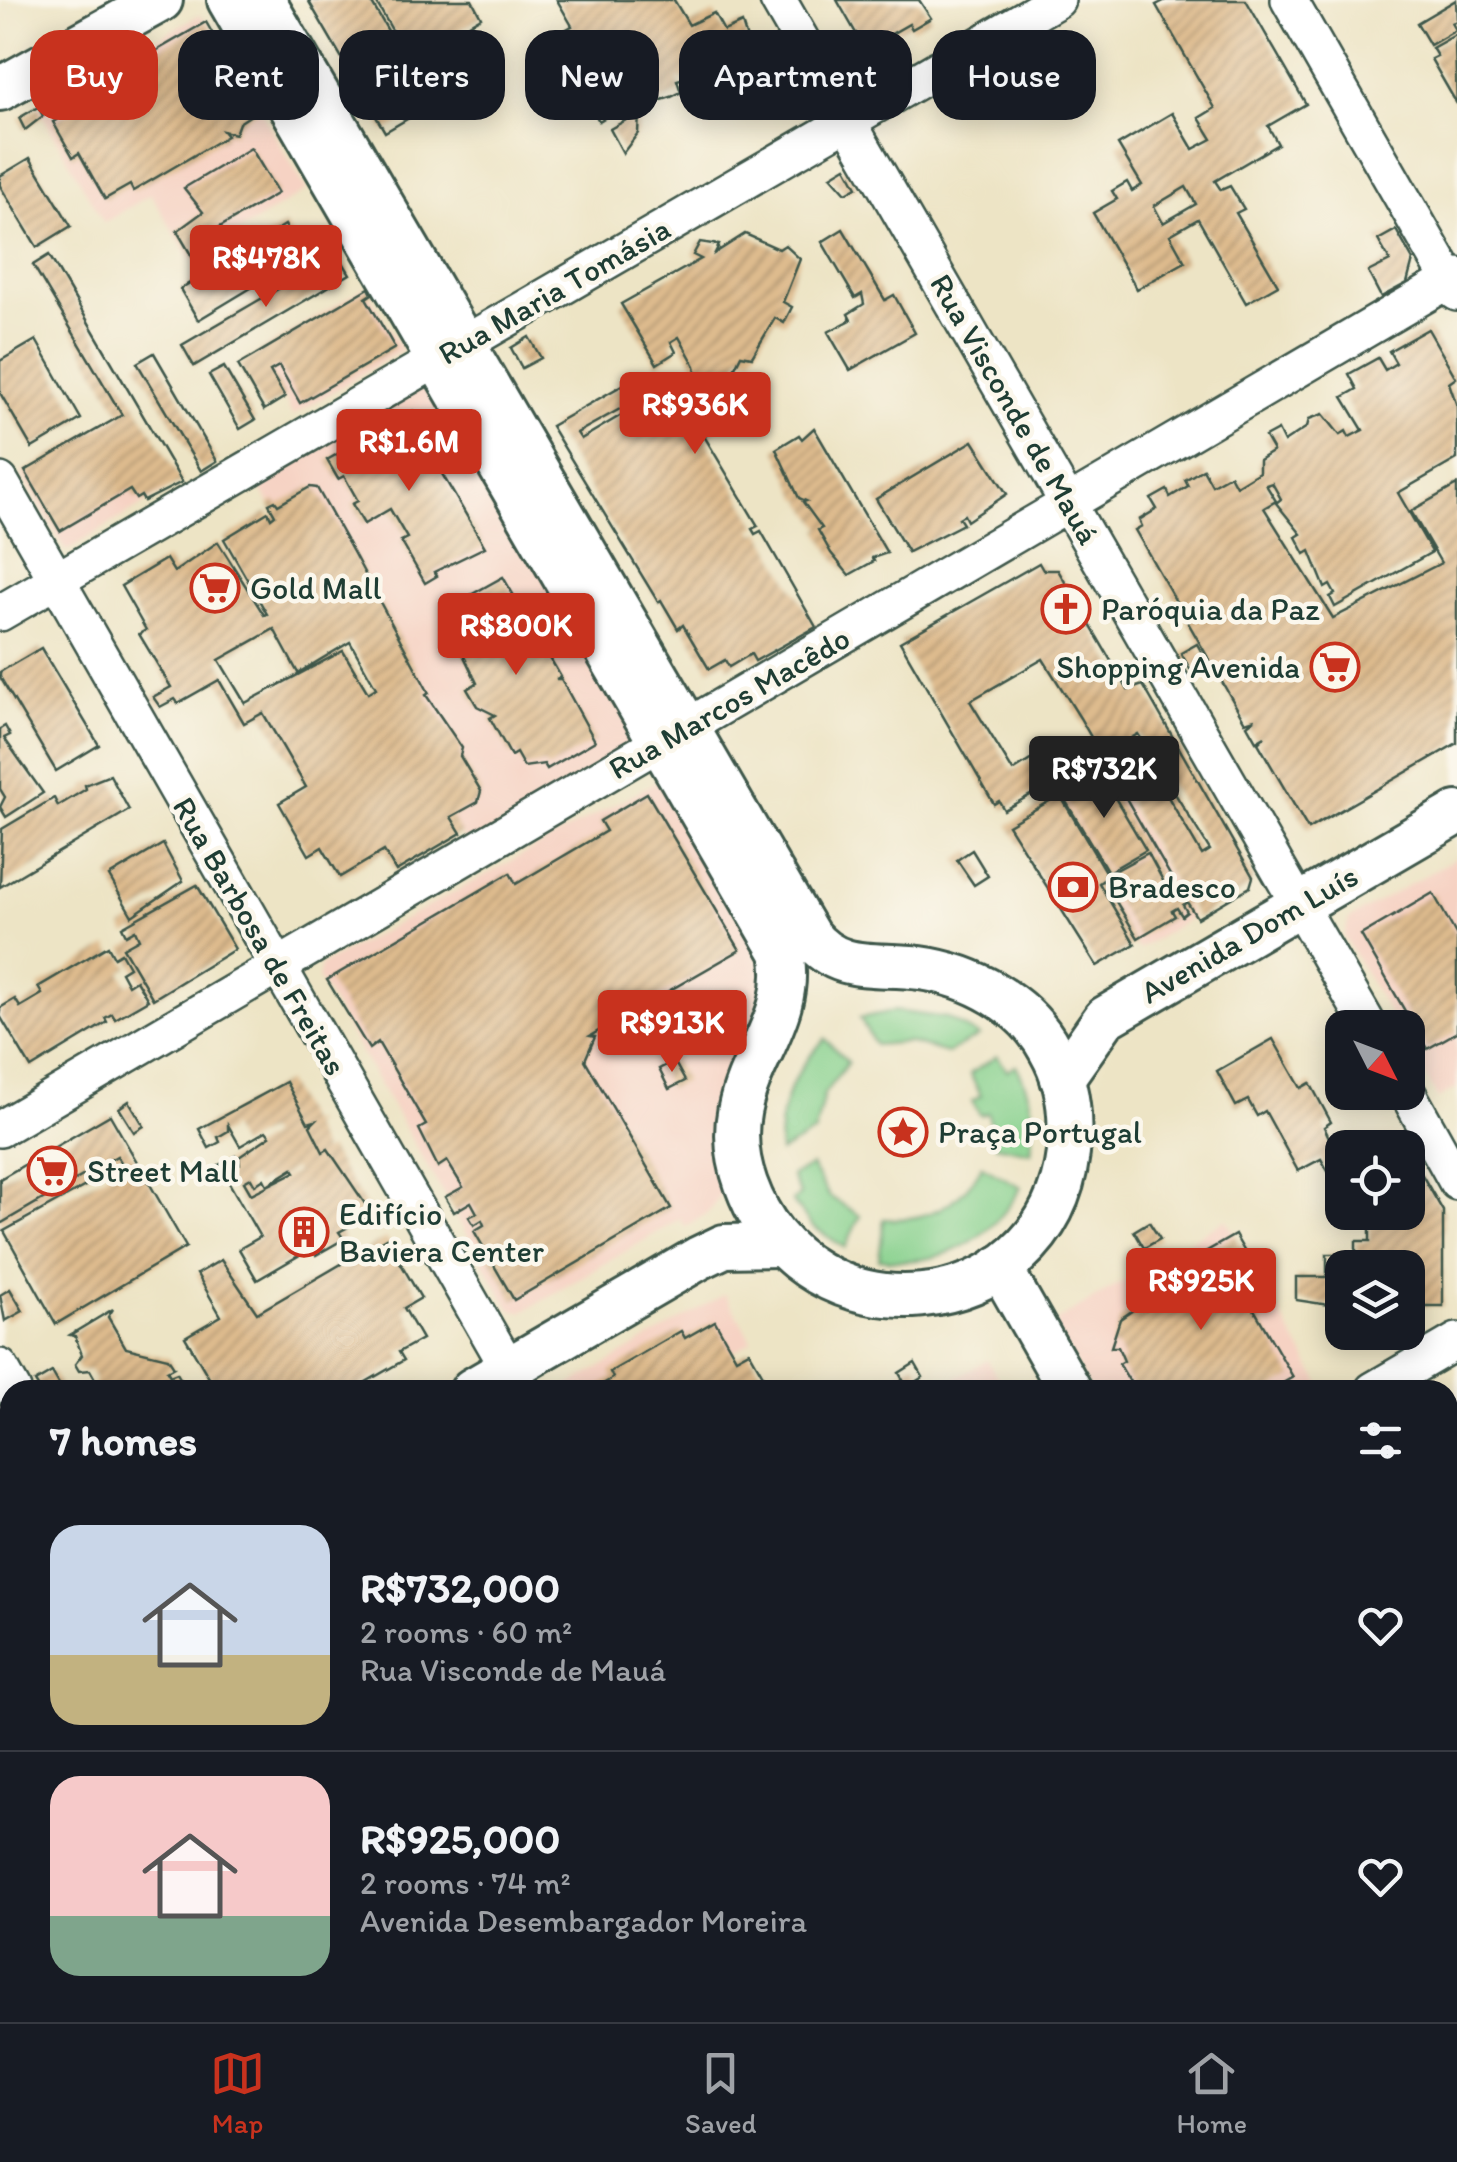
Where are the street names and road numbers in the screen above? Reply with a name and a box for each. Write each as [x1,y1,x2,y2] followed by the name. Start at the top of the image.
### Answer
[431,209,677,373] street label: Rua Maria Tomásia
[922,267,1108,551] street label: Rua Visconde de Mauá
[602,618,856,788] street label: Rua Marcos Macêdo
[165,790,355,1082] street label: Rua Barbosa de Freitas
[1134,856,1364,1012] street label: Avenida Dom Luís

